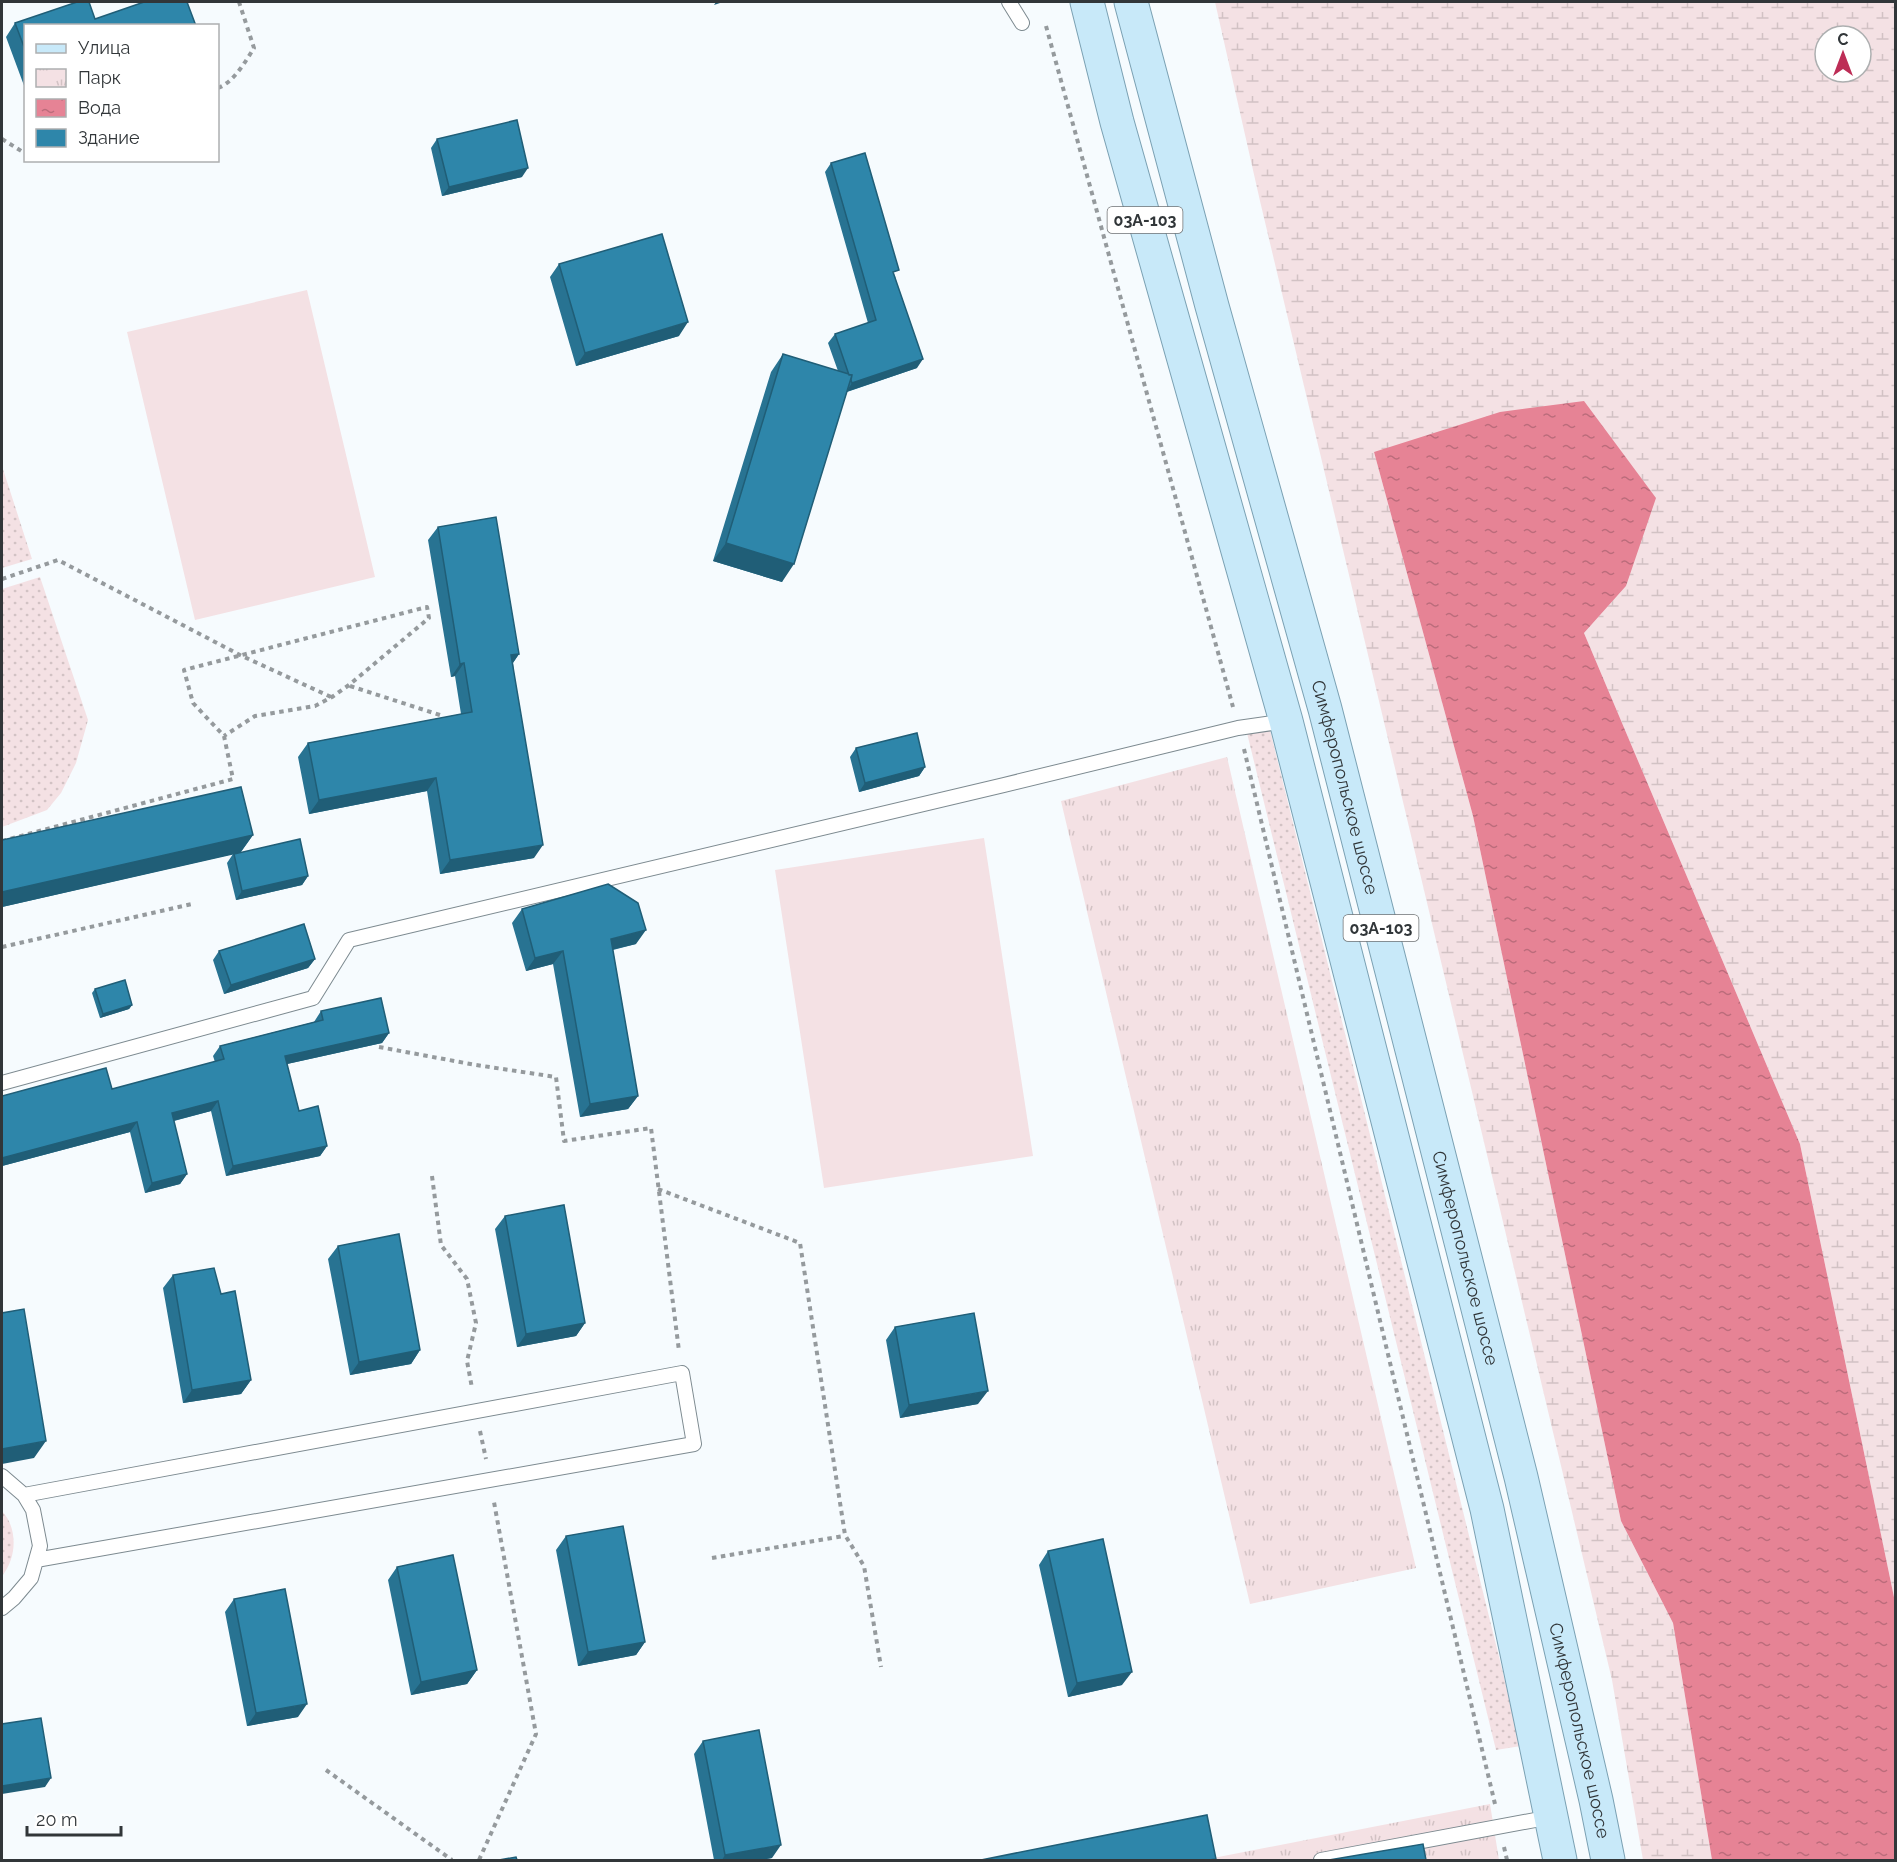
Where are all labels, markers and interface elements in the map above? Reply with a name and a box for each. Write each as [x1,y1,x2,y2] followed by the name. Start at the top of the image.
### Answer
[24,24,219,162] legend
[1813,24,1873,84] north arrow
[1838,30,1849,49] text: С
[78,37,130,58] text: Улица
[78,67,121,88] text: Парк
[78,97,121,118] text: Вода
[78,127,140,148] text: Здание
[1108,207,1182,233] road number: 03А-103
[1307,678,1383,897] street label: Симферопольское шоссе
[1344,915,1418,941] road number: 03А-103
[1428,1149,1503,1368] street label: Симферопольское шоссе
[1545,1621,1615,1841] street label: Симферопольское шоссе
[27,1799,122,1837] scale bar
[36,1809,78,1830] text: 20 m

